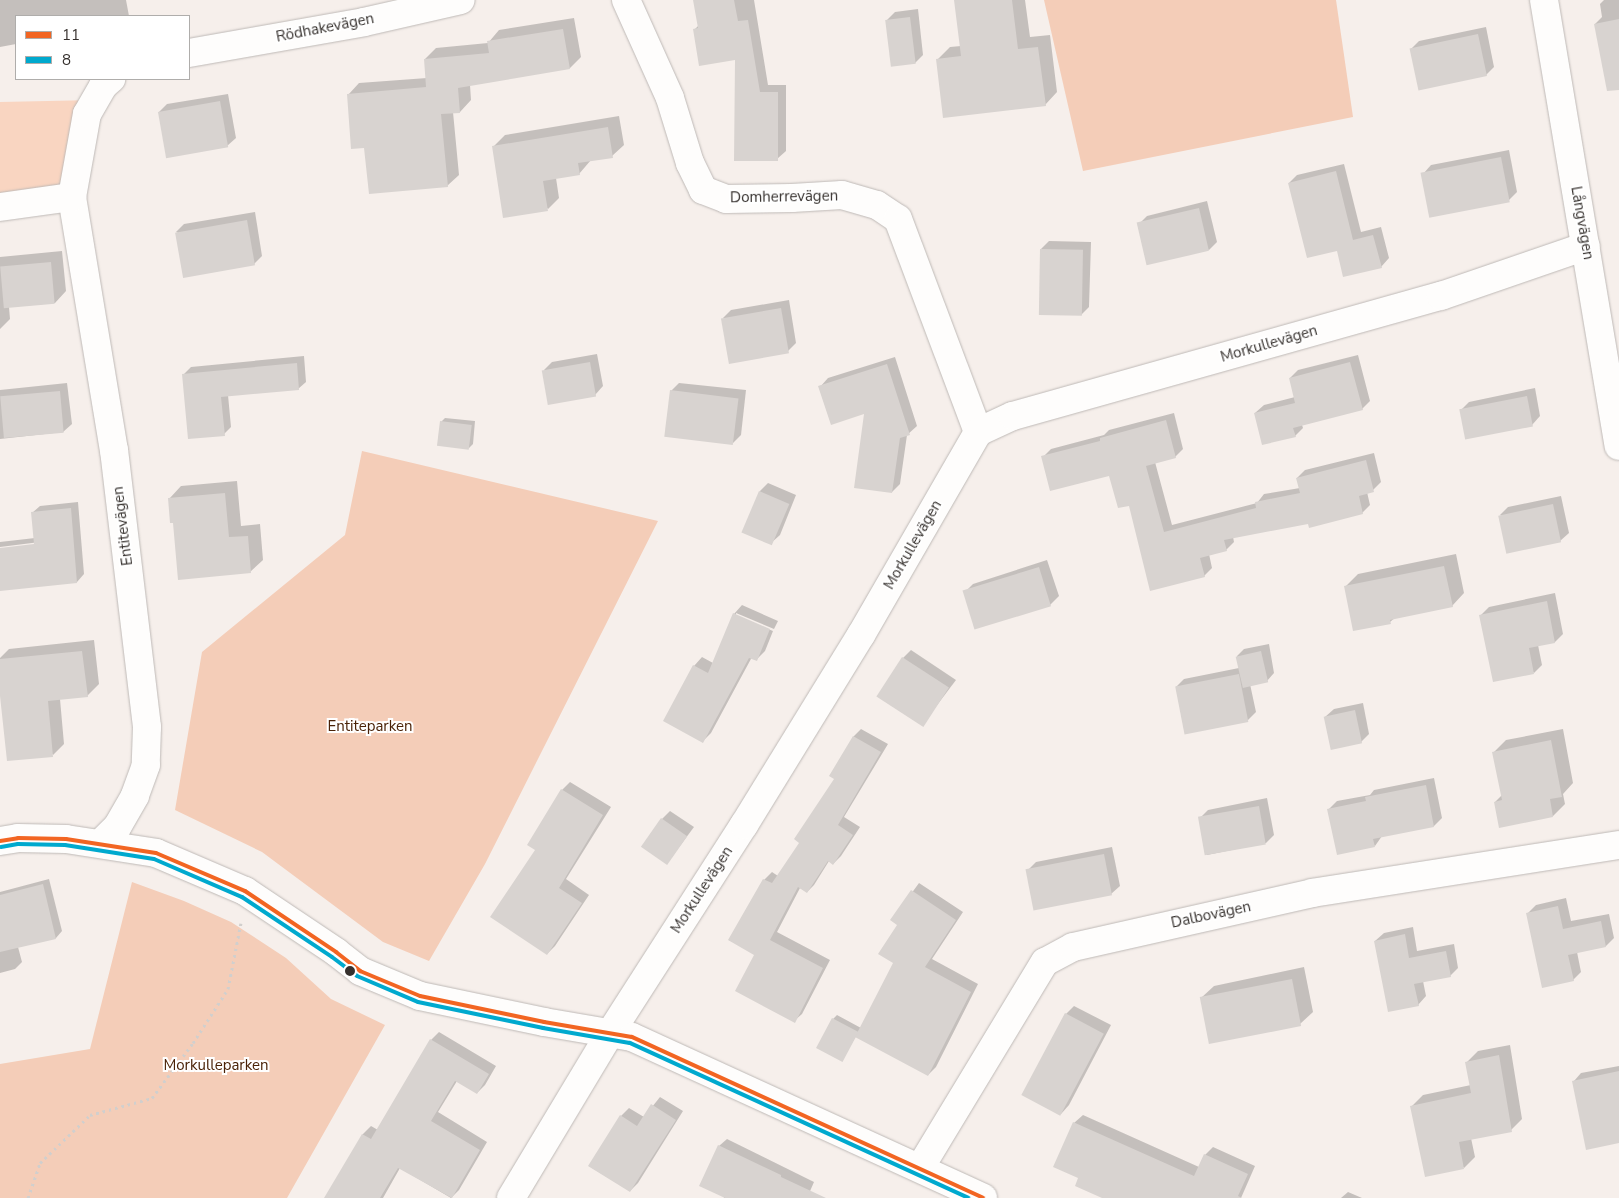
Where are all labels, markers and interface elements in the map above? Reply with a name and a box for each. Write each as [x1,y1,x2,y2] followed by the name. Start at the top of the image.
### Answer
[274,10,376,46] street label: Rödhakevägen
[15,15,190,80] legend
[62,25,80,45] text: 11
[62,50,71,70] text: 8
[1567,185,1597,261] street label: Långvägen
[730,187,838,207] street label: Domherrevägen
[1218,322,1320,366] street label: Morkullevägen
[109,485,137,567] street label: Entitevägen
[880,497,946,593] street label: Morkullevägen
[327,718,413,736] park label: Entiteparken
[667,843,737,937] street label: Morkullevägen
[1169,898,1253,932] street label: Dalbovägen
[345,966,355,976] unlabelled marker
[163,1057,269,1075] park label: Morkulleparken

